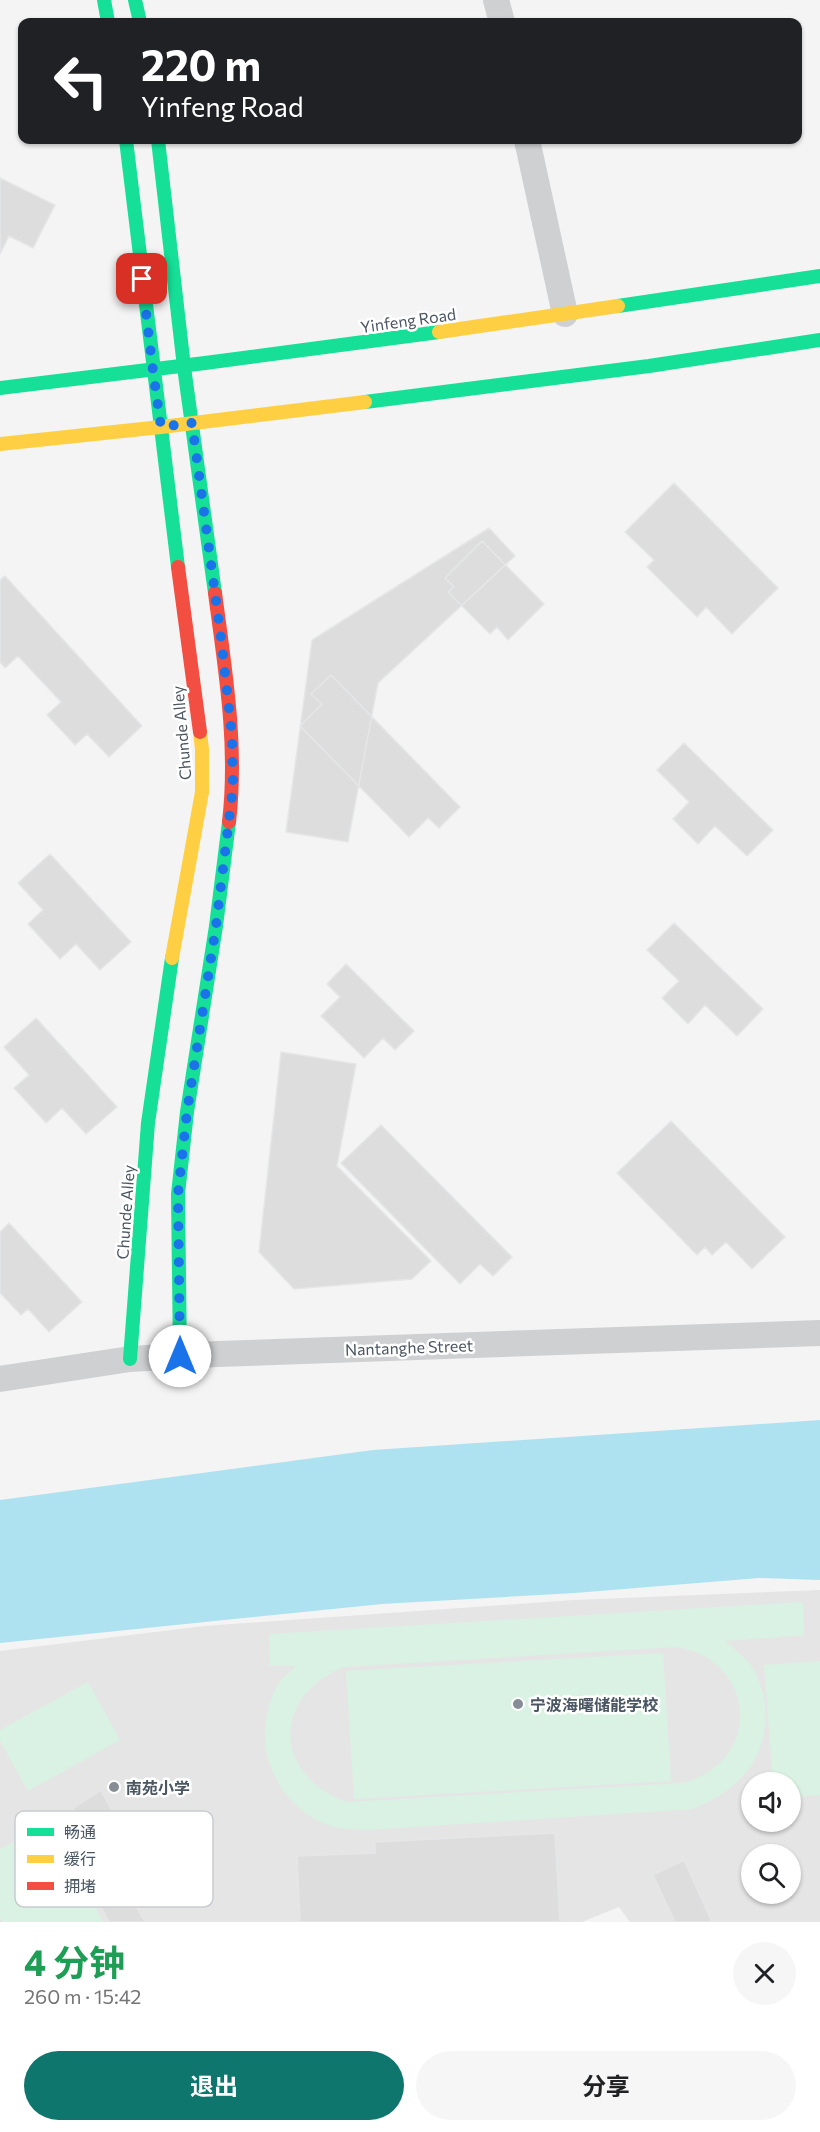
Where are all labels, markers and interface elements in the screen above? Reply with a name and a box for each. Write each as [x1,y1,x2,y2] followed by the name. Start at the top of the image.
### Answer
[141,38,261,90] text: 220 m
[42,42,120,120] icon: left
[141,90,304,123] text: Yinfeng Road
[116,253,167,304] pin
[125,262,158,295] icon: arrive
[359,304,457,336] street label: Yinfeng Road
[167,685,195,781] street label: Chunde Alley
[112,1164,138,1260] street label: Chunde Alley
[148,1324,212,1388] position arrow
[345,1335,474,1359] street label: Nantanghe Street
[530,1695,659,1714] place label: 宁波海曙储能学校
[511,1697,525,1711] marker: 宁波海曙储能学校
[741,1772,801,1904] map controls
[741,1772,801,1832] button: sound
[126,1778,190,1797] place label: 南苑小学
[107,1780,121,1794] marker: 南苑小学
[15,1811,213,1907] legend
[64,1822,96,1841] text: 畅通
[741,1844,801,1904] button: search
[64,1849,96,1868] text: 缓行
[64,1876,96,1895] text: 拥堵
[24,1939,125,1983] text: 4 分钟
[733,1942,796,2005] button: close
[24,1984,141,2008] text: 260 m · 15:42
[24,2051,404,2120] button: 退出
[416,2051,796,2120] button: 分享

